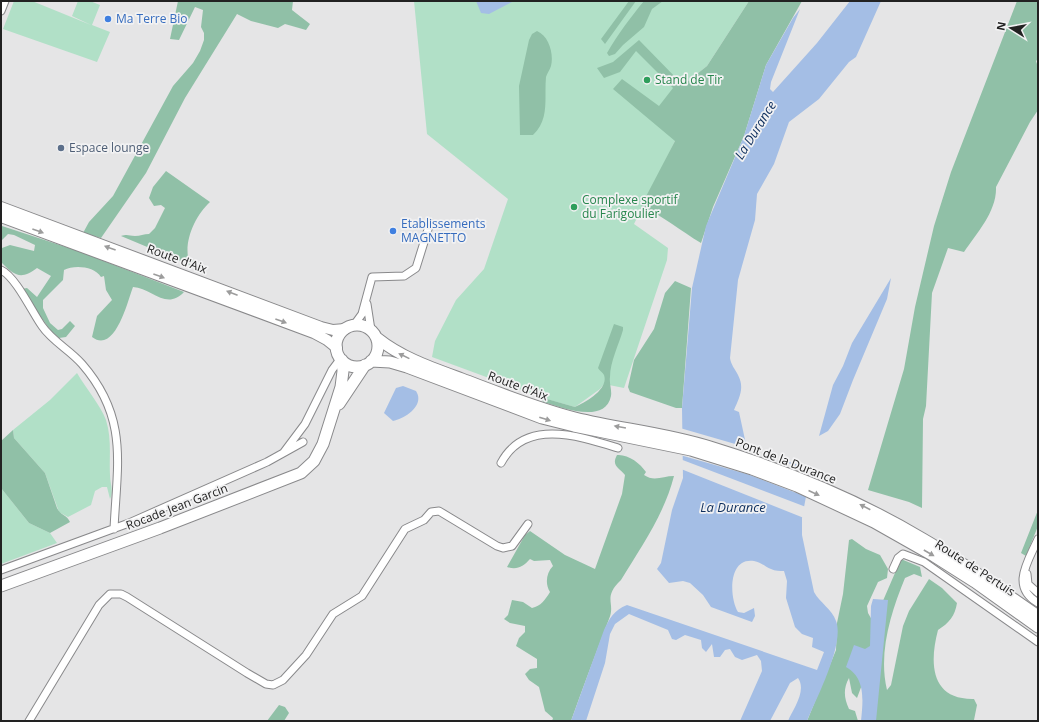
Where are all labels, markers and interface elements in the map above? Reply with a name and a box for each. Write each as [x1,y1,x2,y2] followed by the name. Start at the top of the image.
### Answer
[991,8,1031,48] north arrow
[116,10,188,27] place label: Ma Terre Bio
[103,14,113,24] marker: Ma Terre Bio
[992,20,1009,32] text: N
[655,71,722,88] place label: Stand de Tir
[642,75,652,85] marker: Stand de Tir
[730,97,780,163] water label: La Durance
[69,139,149,156] place label: Espace lounge
[56,143,66,153] marker: Espace lounge
[582,191,679,222] place label: Complexe sportif du Farigoulier
[569,202,579,212] marker: Complexe sportif du Farigoulier
[401,215,486,246] place label: Etablissements MAGNETTO
[388,226,398,236] marker: Etablissements MAGNETTO
[32,228,44,234] one-way arrow
[145,240,210,278] street label: Route d'Aix
[103,245,115,251] one-way arrow
[154,274,166,280] one-way arrow
[225,290,237,296] one-way arrow
[276,319,288,325] one-way arrow
[398,353,409,359] one-way arrow
[486,367,551,405] street label: Route d'Aix
[540,416,552,422] one-way arrow
[614,423,626,429] one-way arrow
[733,433,839,488] street label: Pont de la Durance
[123,479,230,534] street label: Rocade Jean Garcin
[808,490,820,497] one-way arrow
[700,498,766,516] water label: La Durance
[859,504,870,510] one-way arrow
[932,535,1019,600] street label: Route de Pertuis
[923,549,935,556] one-way arrow

